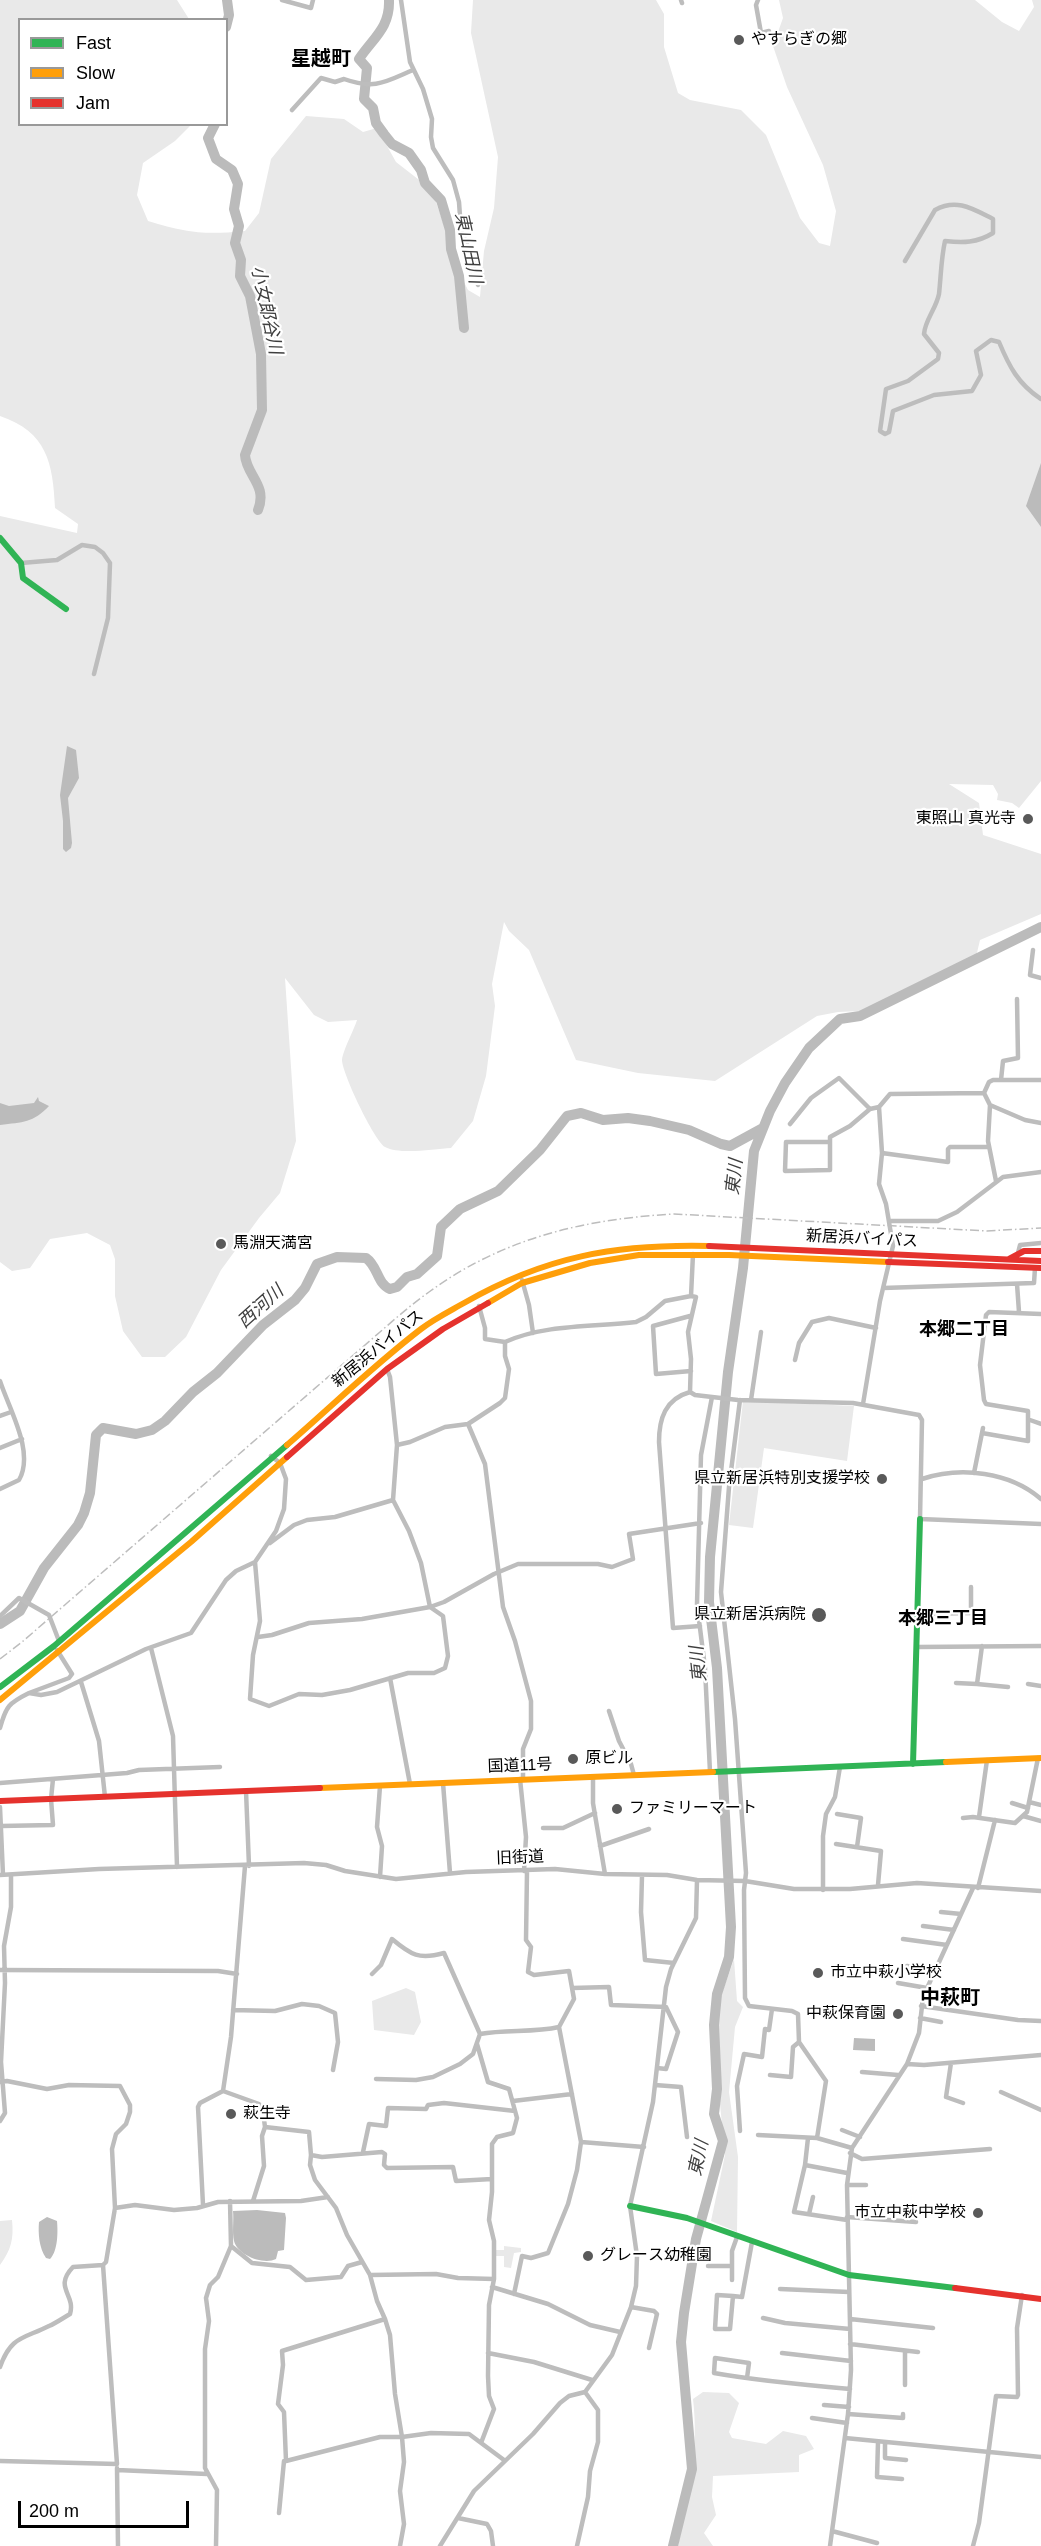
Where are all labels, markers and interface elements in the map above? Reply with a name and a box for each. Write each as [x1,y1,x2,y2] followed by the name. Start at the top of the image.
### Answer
[18,18,228,126] legend
[751,30,847,50] place label: やすらぎの郷
[76,33,111,53] text: Fast
[732,33,746,47] marker: やすらぎの郷
[291,47,351,71] district label: 星越町
[76,63,115,83] text: Slow
[76,93,110,113] text: Jam
[450,211,486,285] water label: 東山田川
[246,264,286,356] water label: 小女郎谷川
[916,809,1016,829] place label: 東照山 真光寺
[1021,812,1035,826] marker: 東照山 真光寺
[722,1158,748,1196] water label: 東川
[806,1226,918,1252] street label: 新居浜バイパス
[233,1234,313,1254] place label: 馬淵天満宮
[214,1237,228,1251] marker: 馬淵天満宮
[234,1281,288,1333] water label: 西河川
[328,1306,428,1392] street label: 新居浜バイパス
[919,1319,1009,1341] district label: 本郷二丁目
[694,1469,870,1489] place label: 県立新居浜特別支援学校
[875,1472,889,1486] marker: 県立新居浜特別支援学校
[694,1605,806,1625] place label: 県立新居浜病院
[810,1606,828,1624] marker: 県立新居浜病院
[898,1608,988,1630] district label: 本郷三丁目
[686,1645,712,1683] water label: 東川
[585,1749,633,1769] place label: 原ビル
[566,1752,580,1766] marker: 原ビル
[487,1755,553,1777] street label: 国道11号
[629,1799,757,1819] place label: ファミリーマート
[610,1802,624,1816] marker: ファミリーマート
[496,1848,544,1868] street label: 旧街道
[830,1963,942,1983] place label: 市立中萩小学校
[811,1966,825,1980] marker: 市立中萩小学校
[920,1986,980,2010] district label: 中萩町
[806,2004,886,2024] place label: 中萩保育園
[891,2007,905,2021] marker: 中萩保育園
[243,2104,291,2124] place label: 萩生寺
[224,2107,238,2121] marker: 萩生寺
[685,2138,713,2178] water label: 東川
[854,2203,966,2223] place label: 市立中萩中学校
[971,2206,985,2220] marker: 市立中萩中学校
[600,2246,712,2266] place label: グレース幼稚園
[581,2249,595,2263] marker: グレース幼稚園
[21,2489,192,2527] scale bar
[29,2501,79,2521] text: 200 m

